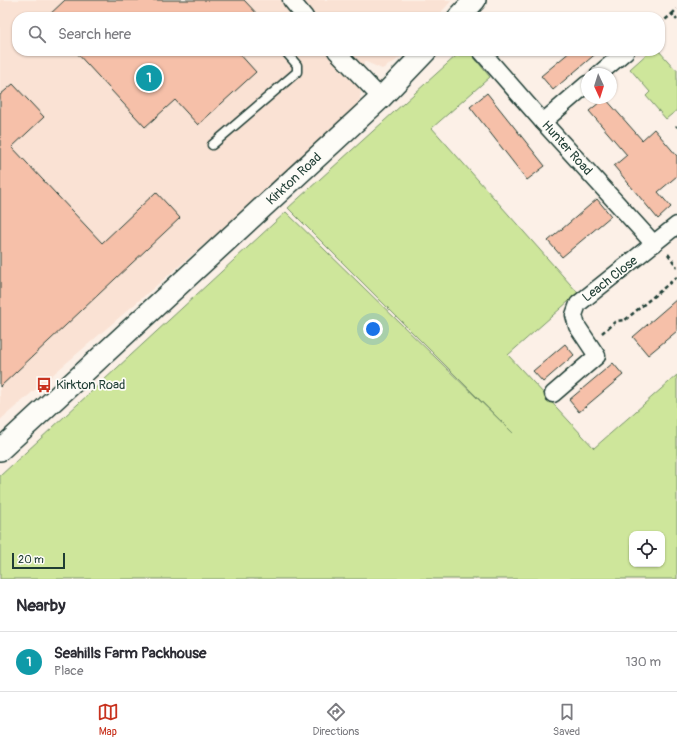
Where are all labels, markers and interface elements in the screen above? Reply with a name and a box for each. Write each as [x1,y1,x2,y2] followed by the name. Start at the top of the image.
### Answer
[12,12,665,56] search box
[26,23,48,45] icon: search
[58,25,131,44] text: Search here
[136,63,162,93] pin: 1
[581,68,617,104] north arrow
[538,117,596,179] street label: Hunter Road
[263,149,325,209] street label: Kirkton Road
[579,252,641,306] street label: Leach Close
[363,319,383,339] your location
[35,376,53,394] bus stop icon: Kirkton Road
[56,377,125,393] place label: Kirkton Road
[629,531,665,567] map controls
[629,531,665,567] button: locate
[12,551,65,570] scale bar
[18,553,44,566] text: 20 m
[16,595,65,616] text: Nearby
[54,644,206,663] text: Seahills Farm Packhouse
[26,654,32,670] text: 1
[625,654,661,670] text: 130 m
[54,663,83,679] text: Place
[97,701,119,738] tab: Map
[313,701,359,738] tab: Directions
[553,701,580,738] tab: Saved

